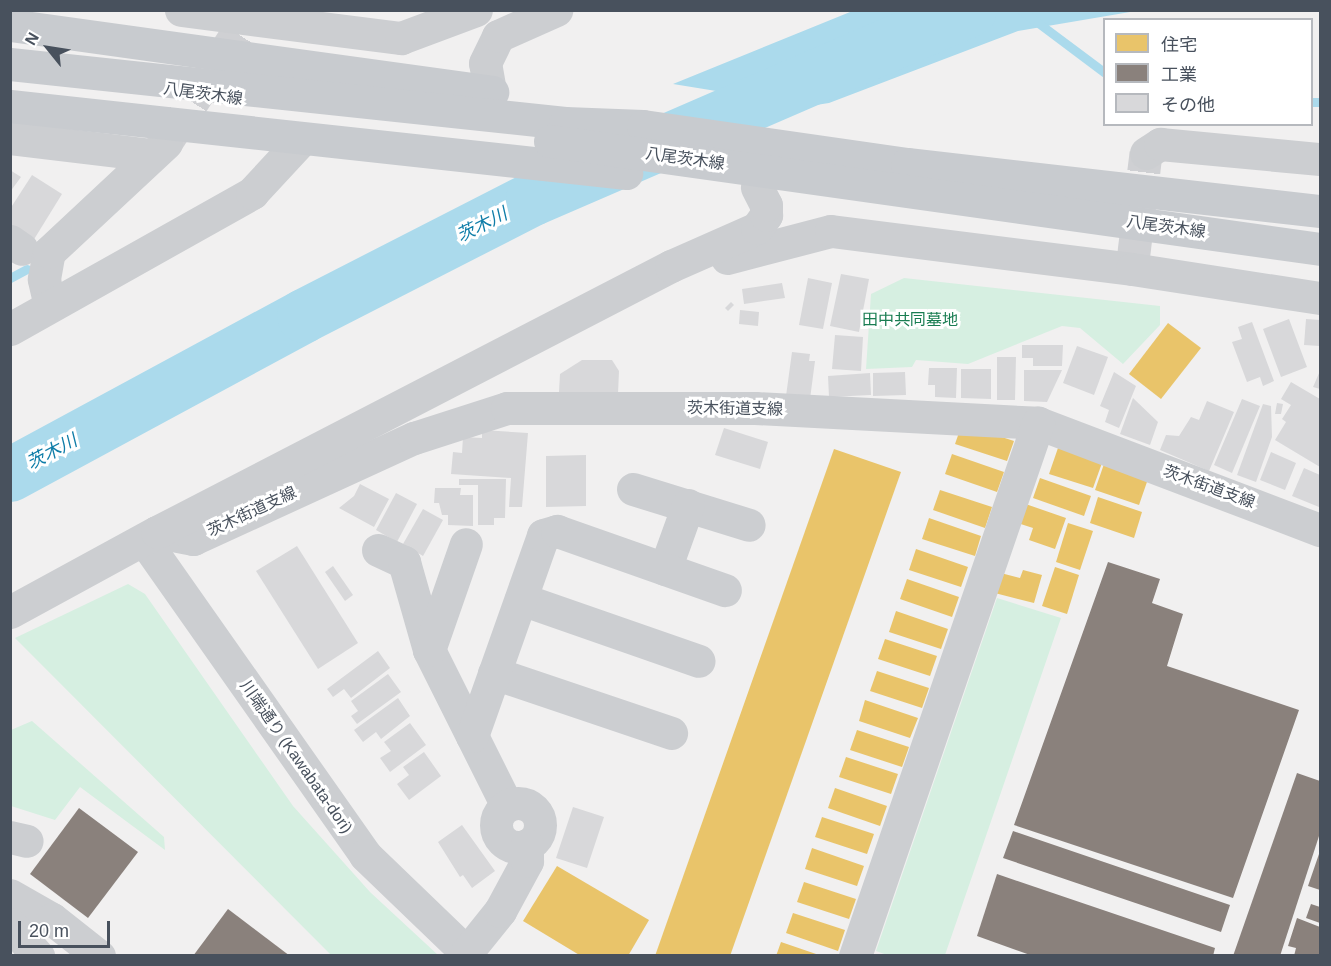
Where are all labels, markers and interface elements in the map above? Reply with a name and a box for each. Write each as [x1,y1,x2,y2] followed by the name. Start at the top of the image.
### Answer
[18,18,78,78] north arrow
[1103,18,1313,126] legend
[22,29,42,48] text: N
[1161,35,1197,55] text: 住宅
[1161,65,1197,85] text: 工業
[162,79,244,109] street label: 八尾茨木線
[1161,95,1215,115] text: その他
[644,144,726,174] street label: 八尾茨木線
[453,203,511,247] water label: 茨木川
[1125,212,1207,242] street label: 八尾茨木線
[862,310,958,330] park label: 田中共同墓地
[687,399,783,419] street label: 茨木街道支線
[23,430,81,474] water label: 茨木川
[1161,462,1257,512] street label: 茨木街道支線
[204,483,300,541] street label: 茨木街道支線
[236,677,356,837] street label: 川端通り (Kawabata-dori)
[21,909,112,947] scale bar
[29,921,69,941] text: 20 m

